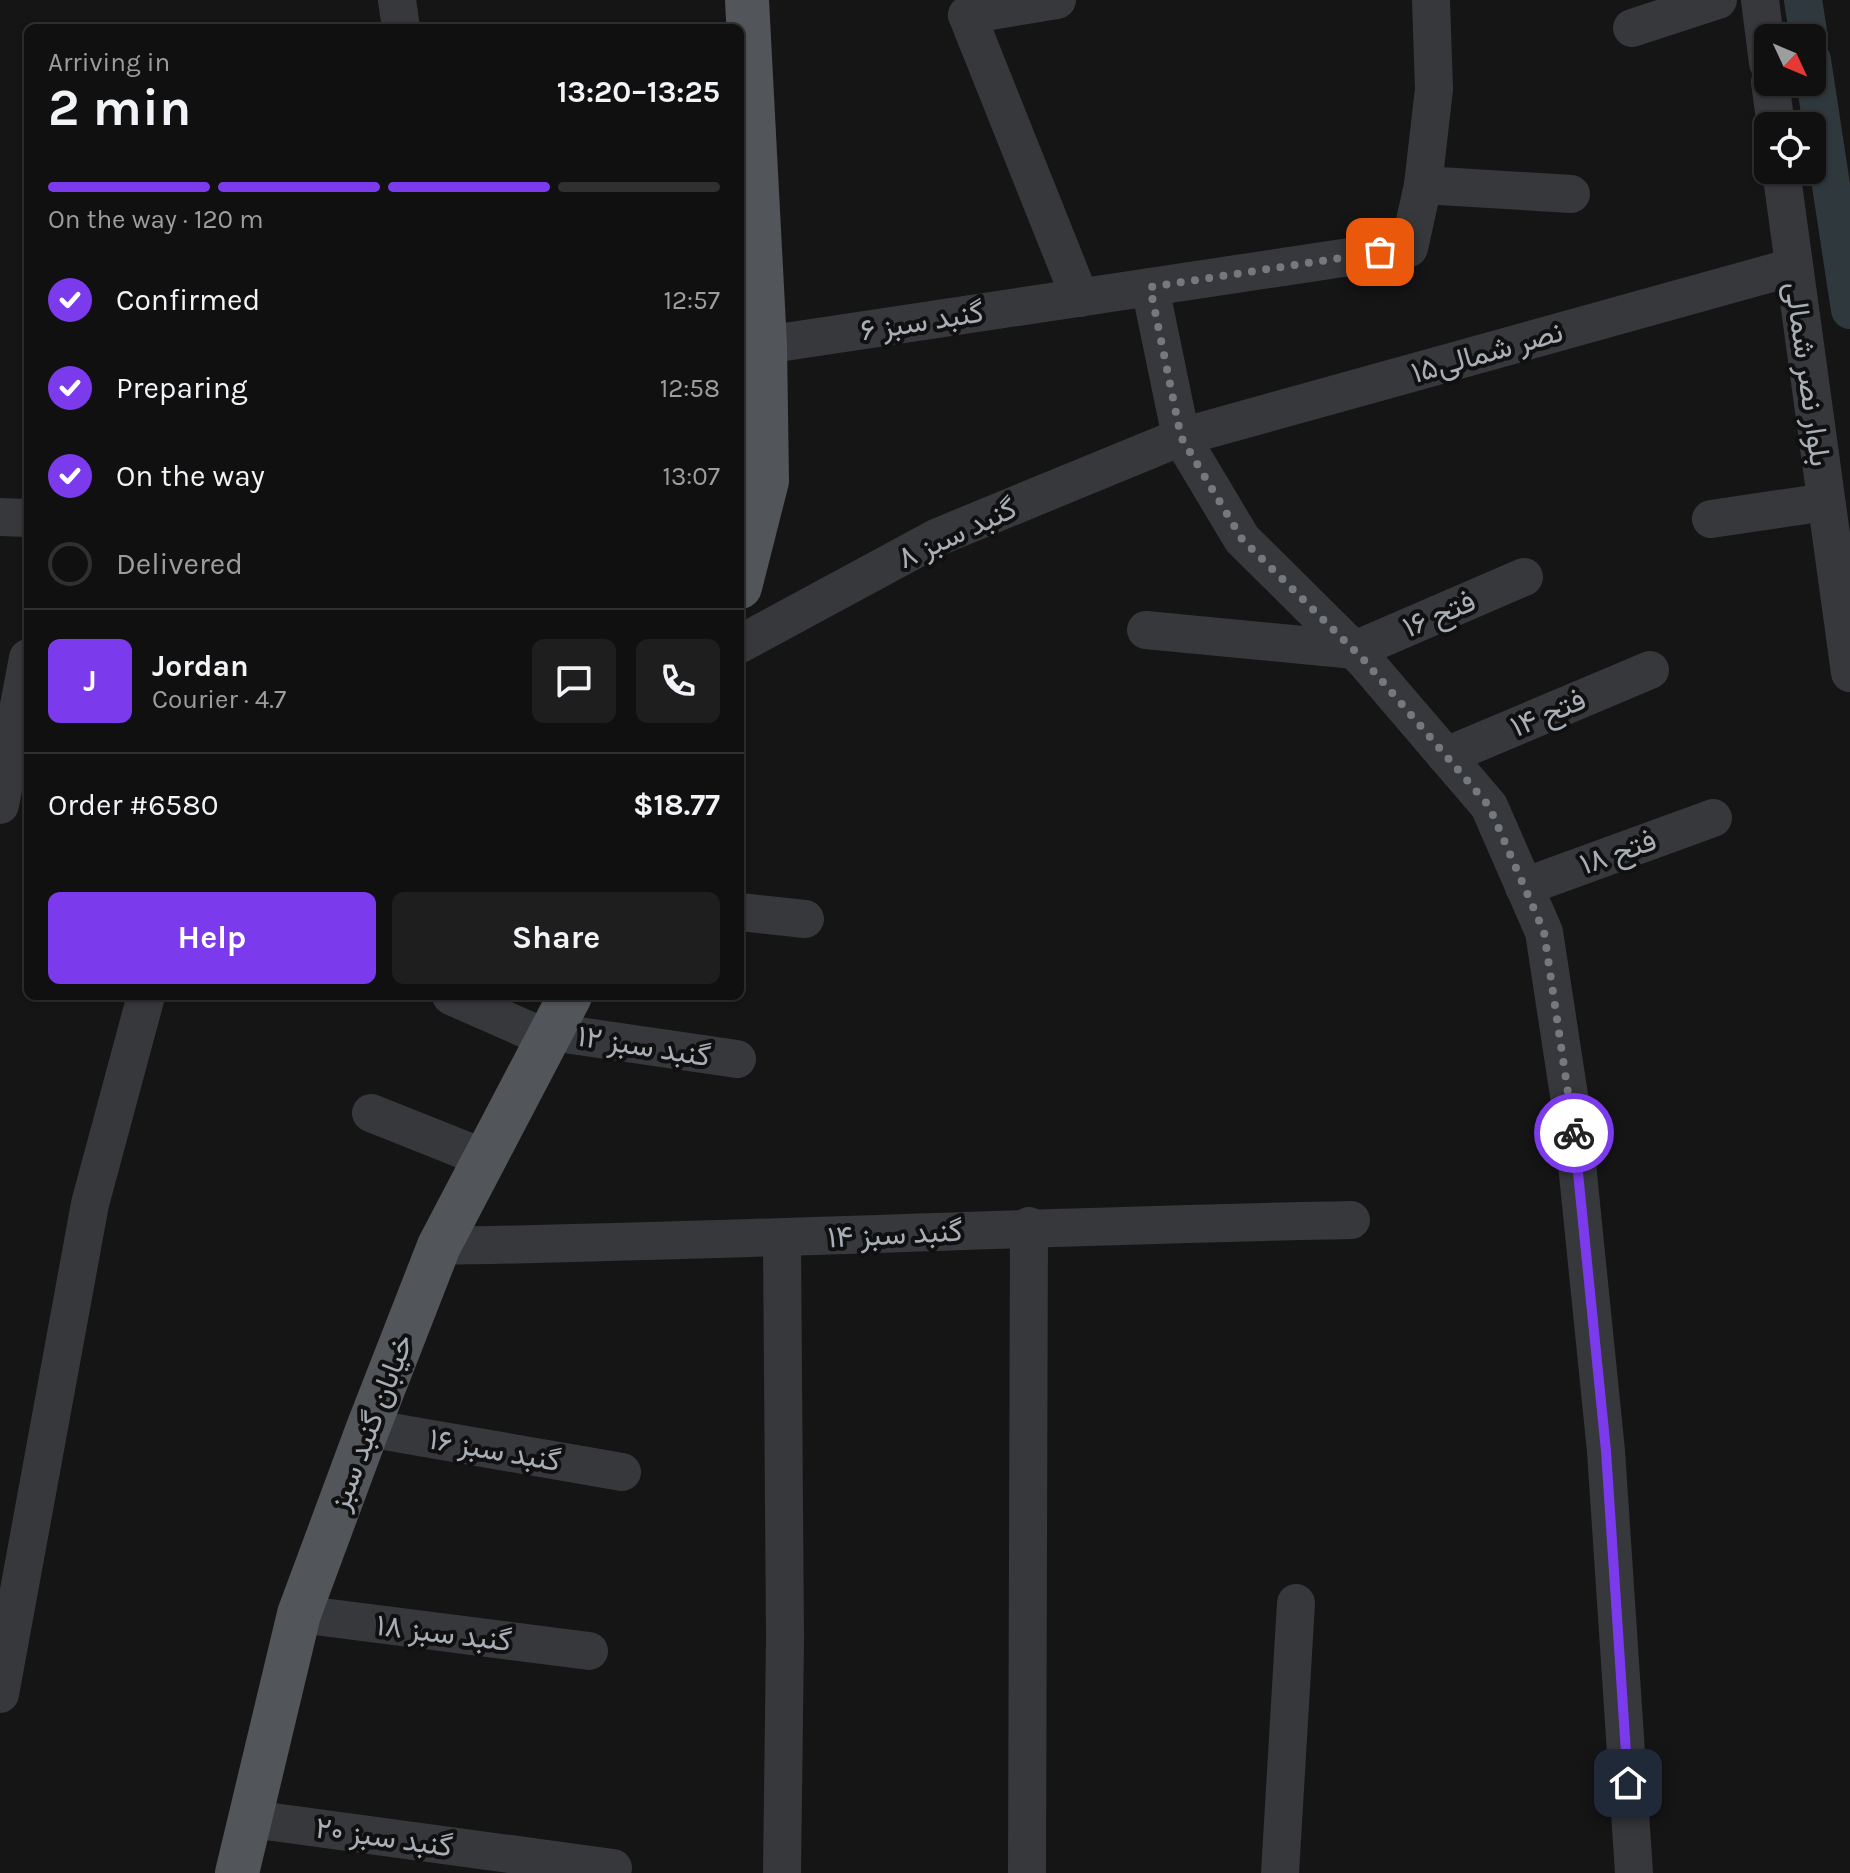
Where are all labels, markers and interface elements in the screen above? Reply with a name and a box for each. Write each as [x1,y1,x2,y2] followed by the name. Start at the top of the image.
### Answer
[1754,24,1826,96] north arrow
[1754,24,1826,184] map controls
[48,47,170,78] text: Arriving in
[557,74,720,110] text: 13:20–13:25
[48,77,191,138] text: 2 min
[1754,112,1826,184] button: locate
[48,204,263,235] text: On the way · 120 m
[1346,218,1414,286] pin
[1358,230,1402,274] icon: bag
[48,278,92,322] icon: check
[1777,279,1839,469] street label: بلوار نصر شمالی
[116,282,260,318] text: Confirmed
[663,285,720,316] text: 12:57
[858,294,986,348] street label: گنبد سبز ۶
[1407,313,1567,391] street label: نصر شمالی۱۵
[48,366,92,410] icon: check
[116,370,248,406] text: Preparing
[660,373,720,404] text: 12:58
[48,454,92,498] icon: check
[116,458,265,494] text: On the way
[662,461,720,492] text: 13:07
[892,490,1022,576] street label: گنبد سبز ۸
[116,546,243,582] text: Delivered
[1397,583,1482,647] street label: فتح ۱۶
[532,639,616,723] button: chat
[636,639,720,723] button: phone
[152,648,249,684] text: Jordan
[83,663,97,699] text: J
[1505,681,1592,747] street label: فتح ۱۴
[152,684,286,715] text: Courier · 4.7
[48,787,218,823] text: Order #6580
[633,787,720,823] text: $18.77
[1575,822,1662,884] street label: فتح ۱۸
[48,892,376,984] button: Help
[392,892,720,984] button: Share
[575,1018,713,1074] street label: گنبد سبز ۱۲
[1534,1093,1614,1173] courier
[1552,1111,1596,1155] icon: bike
[826,1212,964,1256] street label: گنبد سبز ۱۴
[321,1329,421,1516] street label: خیابان گنبد سبز
[426,1421,564,1479] street label: گنبد سبز ۱۶
[374,1607,514,1659] street label: گنبد سبز ۱۸
[1594,1749,1662,1817] pin
[1606,1761,1650,1805] icon: home
[313,1810,455,1864] street label: گنبد سبز ۲۰

